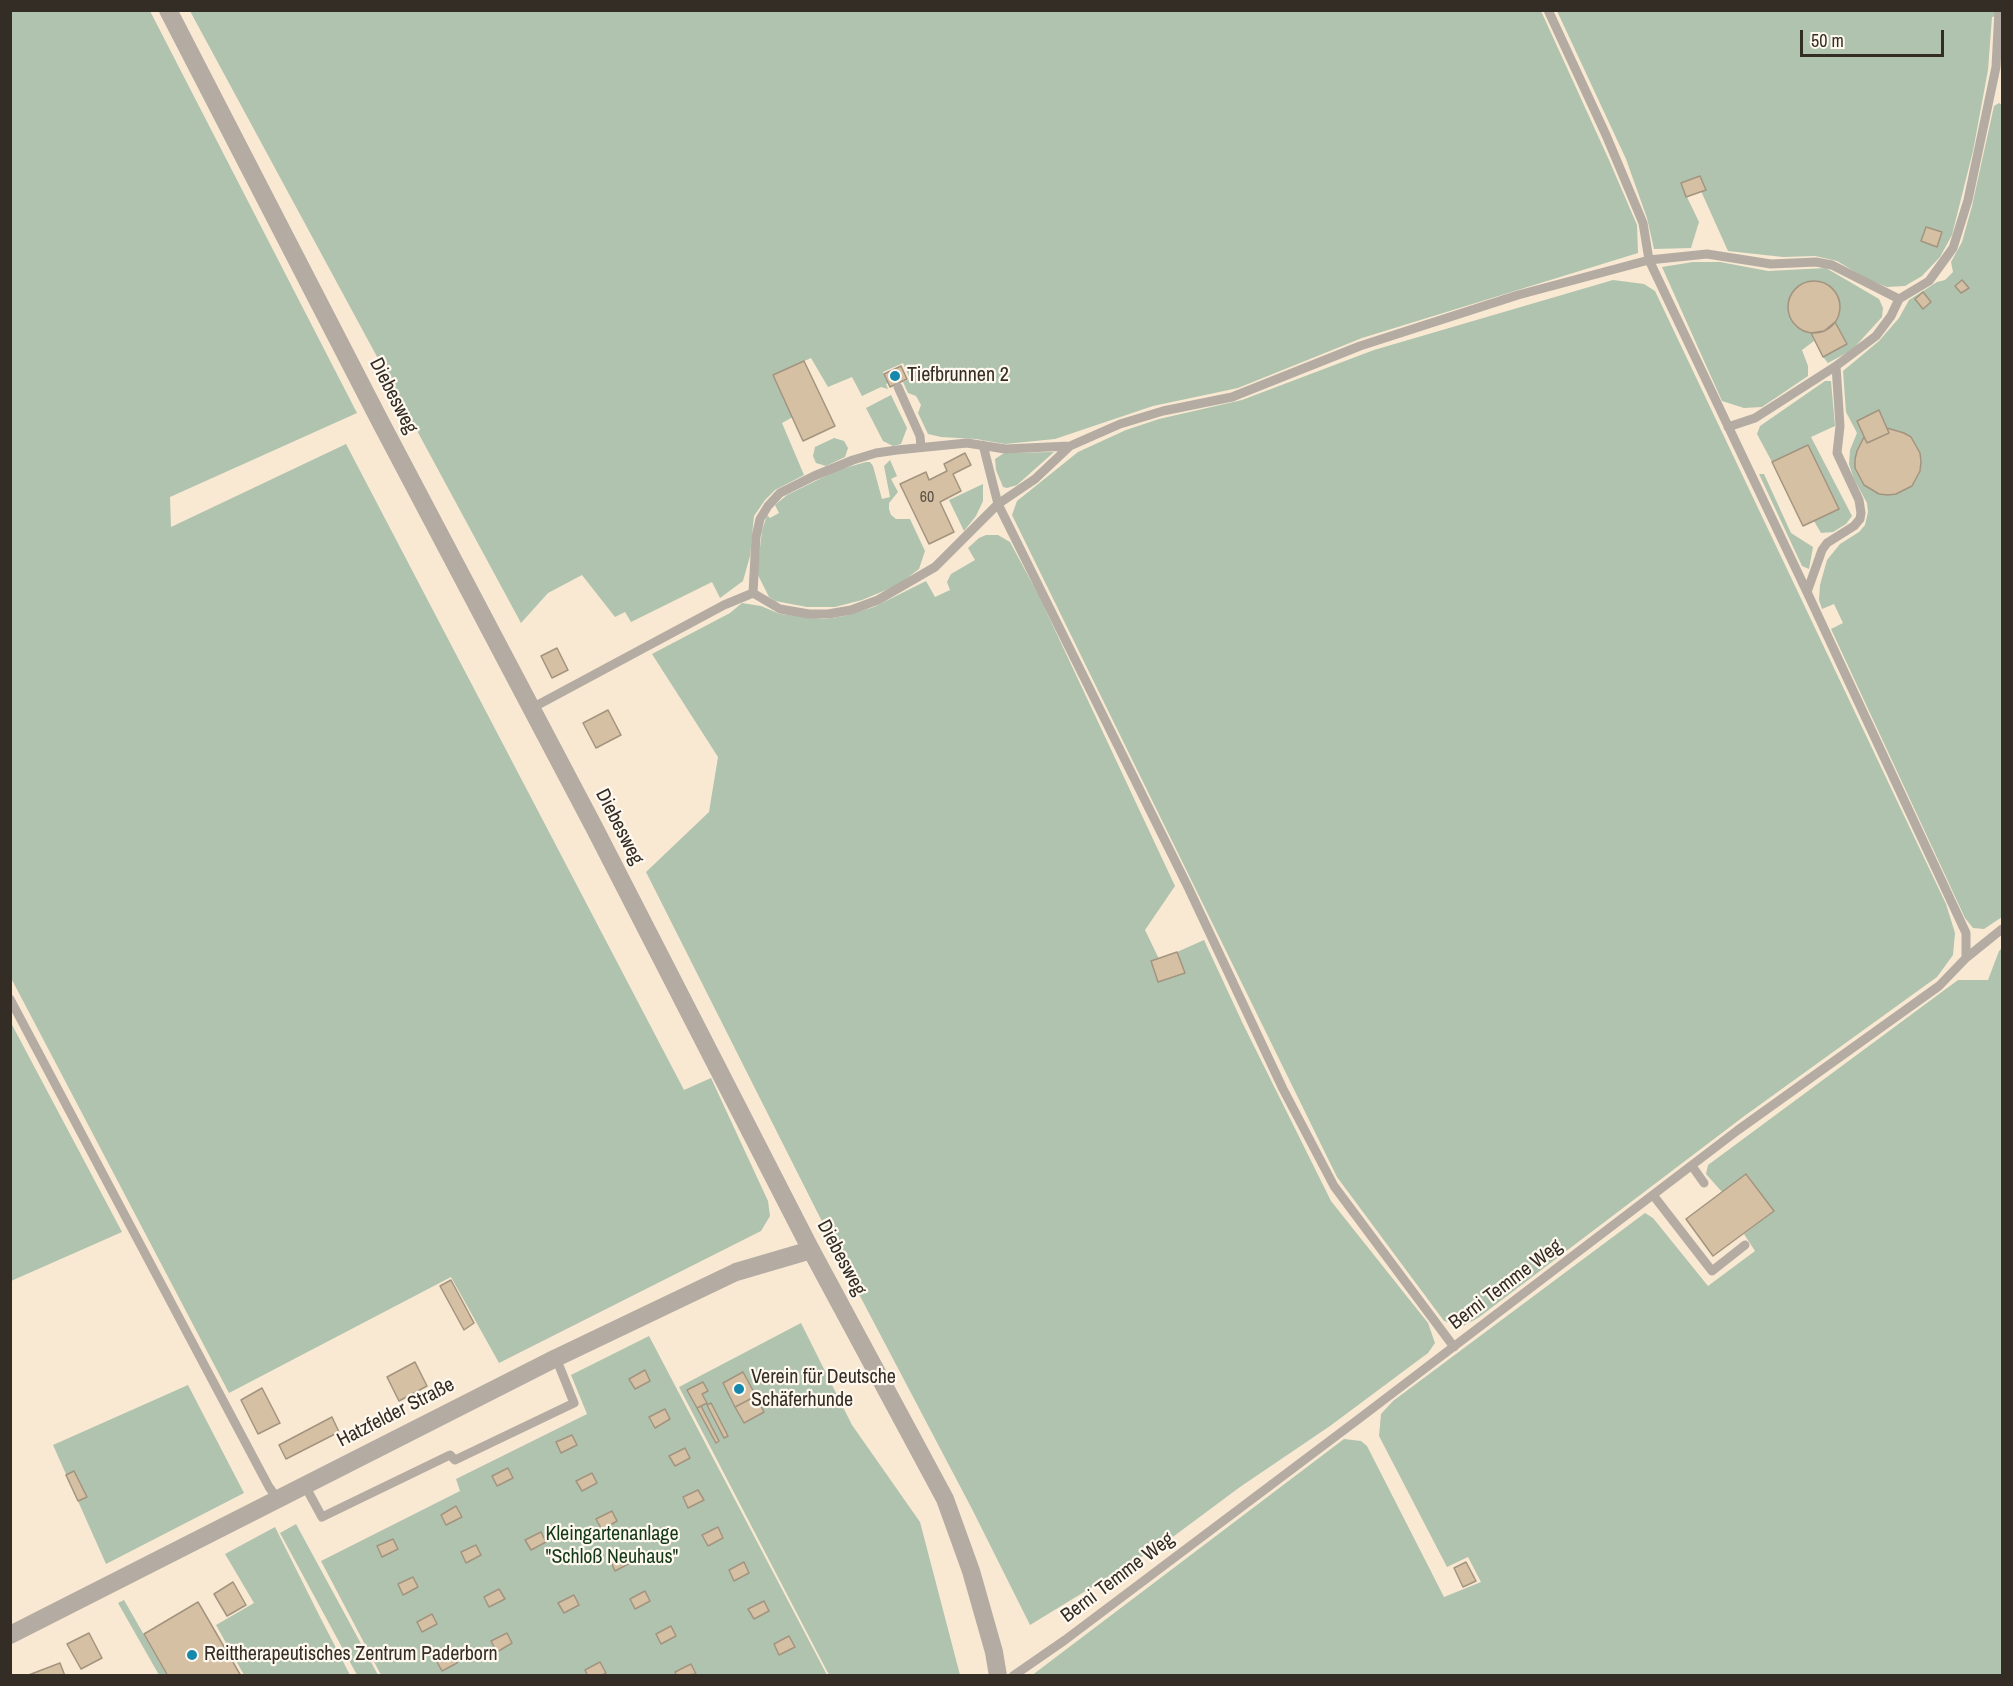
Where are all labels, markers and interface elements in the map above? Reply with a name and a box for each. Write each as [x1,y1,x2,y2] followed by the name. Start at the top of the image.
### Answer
[1803,18,1947,56] scale bar
[1811,28,1844,53] text: 50 m
[364,354,422,438] street label: Diebesweg
[907,364,1009,388] place label: Tiefbrunnen 2
[888,369,902,383] marker: Tiefbrunnen 2
[920,488,934,508] house number: 60
[590,785,648,869] street label: Diebesweg
[811,1216,871,1300] street label: Diebesweg
[1445,1235,1567,1335] street label: Berni Temme Weg
[751,1366,896,1413] place label: Verein für Deutsche Schäferhunde
[333,1373,459,1453] street label: Hatzfelder Straße
[732,1382,746,1396] marker: Verein für Deutsche Schäferhunde
[545,1523,679,1570] park label: Kleingartenanlage "Schloß Neuhaus"
[1057,1528,1179,1628] street label: Berni Temme Weg
[204,1643,498,1667] place label: Reittherapeutisches Zentrum Paderborn
[185,1648,199,1662] marker: Reittherapeutisches Zentrum Paderborn

